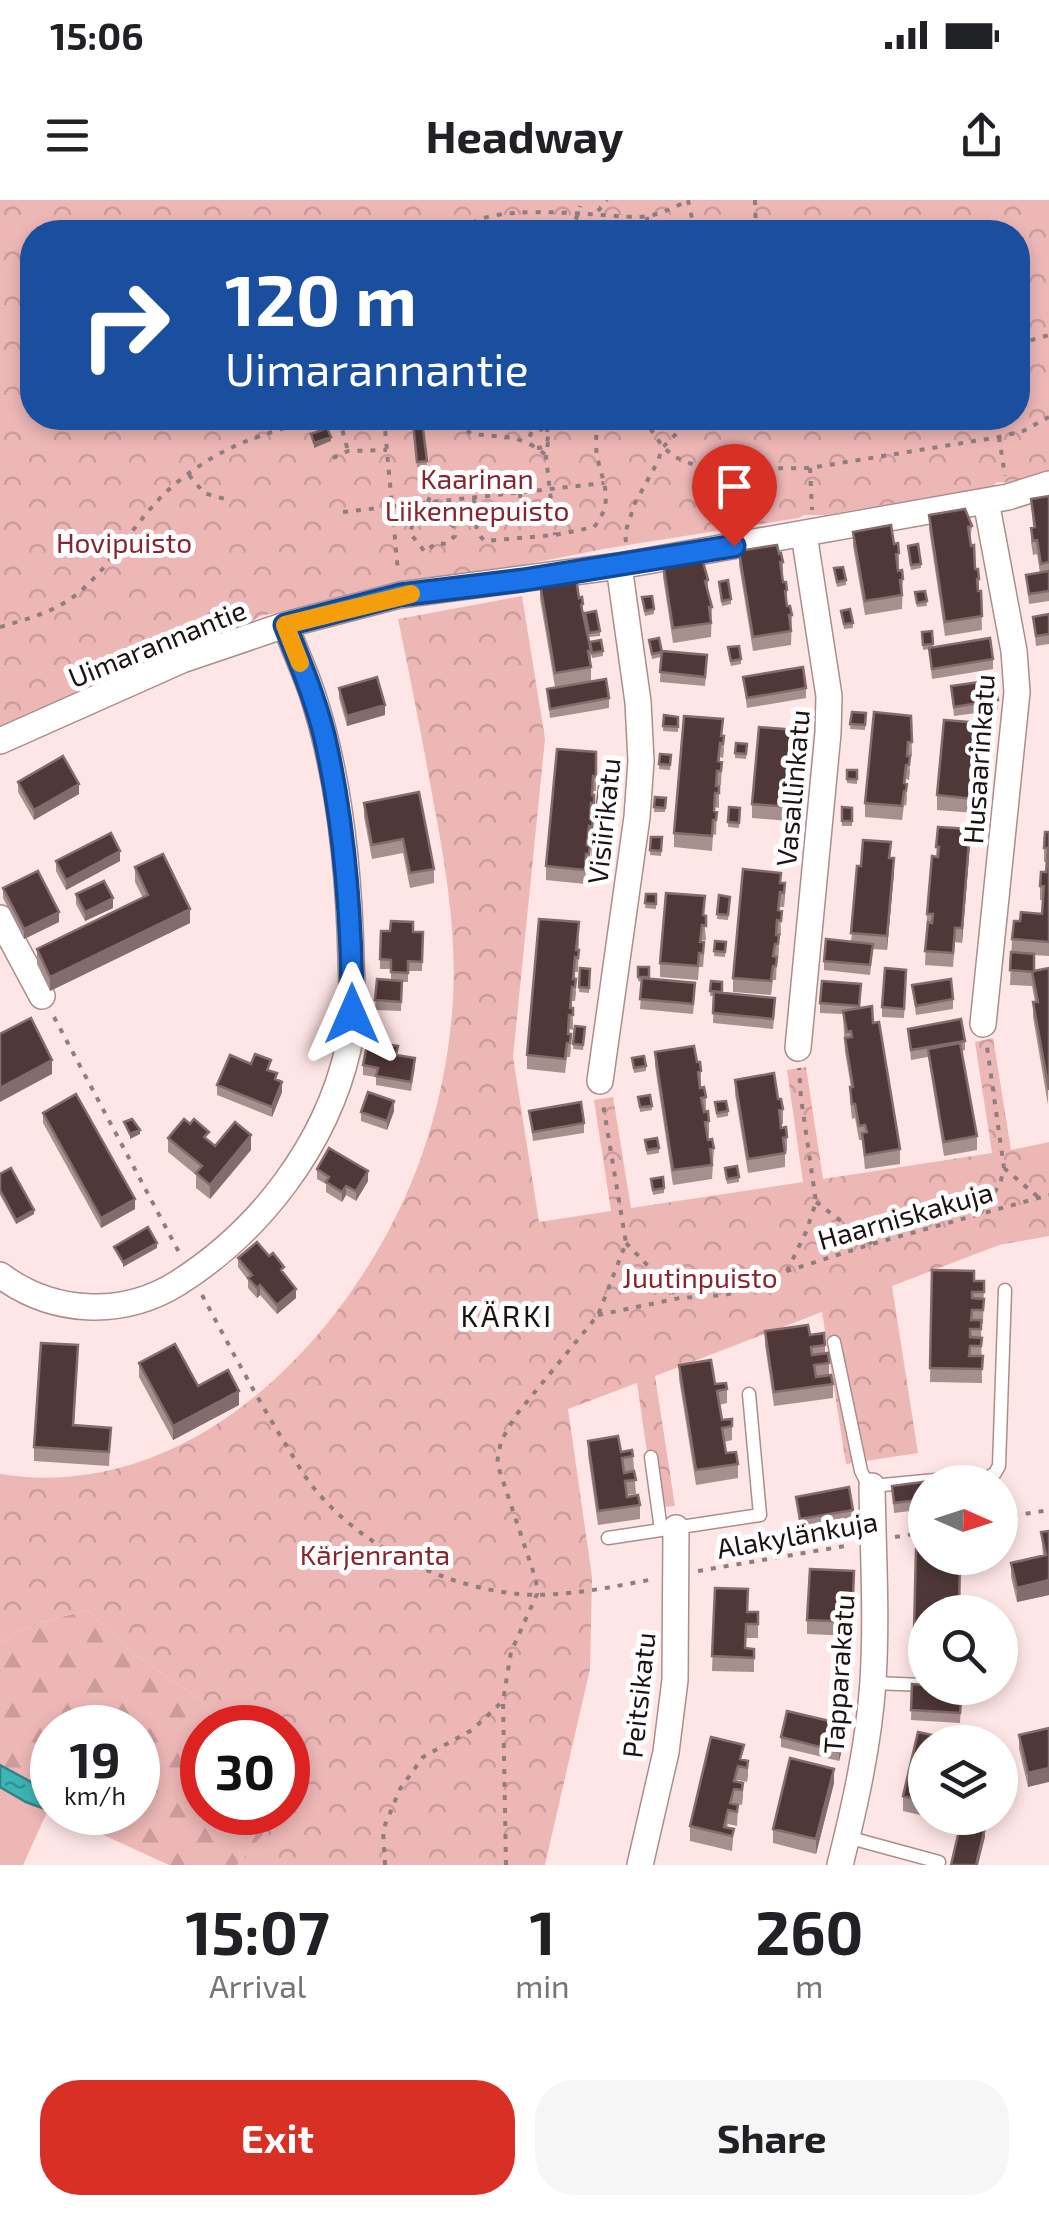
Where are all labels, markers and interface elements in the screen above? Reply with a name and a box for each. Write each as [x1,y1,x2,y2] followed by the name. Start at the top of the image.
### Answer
[50,12,144,58] text: 15:06
[40,108,95,163] icon: menu
[426,108,623,162] text: Headway
[954,108,1009,163] icon: share
[225,256,417,340] text: 120 m
[60,260,190,390] icon: right
[225,341,529,395] text: Uimarannantie
[692,444,777,547] pin
[707,459,762,514] icon: arrive
[385,461,569,527] park label: Kaarinan Liikennepuisto
[56,525,192,559] park label: Hovipuisto
[63,592,251,694] street label: Uimarannantie
[955,673,1001,845] street label: Husaarinkatu
[768,708,816,868] street label: Vasallinkatu
[579,756,627,886] street label: Visiirikatu
[300,962,404,1066] position arrow
[814,1174,996,1256] street label: Haarniskakuja
[622,1260,778,1294] park label: Juutinpuisto
[460,1297,554,1333] district label: KÄRKI
[908,1465,1018,1575] north arrow
[908,1465,1018,1835] map controls
[714,1503,880,1565] street label: Alakylänkuja
[300,1537,450,1571] park label: Kärjenranta
[815,1593,861,1755] street label: Tapparakatu
[908,1595,1018,1705] button: search
[614,1630,662,1760] street label: Peitsikatu
[180,1705,310,1835] speed limit sign: 30
[908,1725,1018,1835] button: layers
[69,1728,121,1788] text: 19
[64,1780,126,1810] text: km/h
[186,1895,330,1967] text: 15:07
[529,1895,555,1967] text: 1
[755,1895,863,1967] text: 260
[209,1966,306,2004] text: Arrival
[515,1966,570,2004] text: min
[795,1966,823,2004] text: m
[40,2080,515,2195] button: Exit
[535,2080,1009,2195] button: Share

